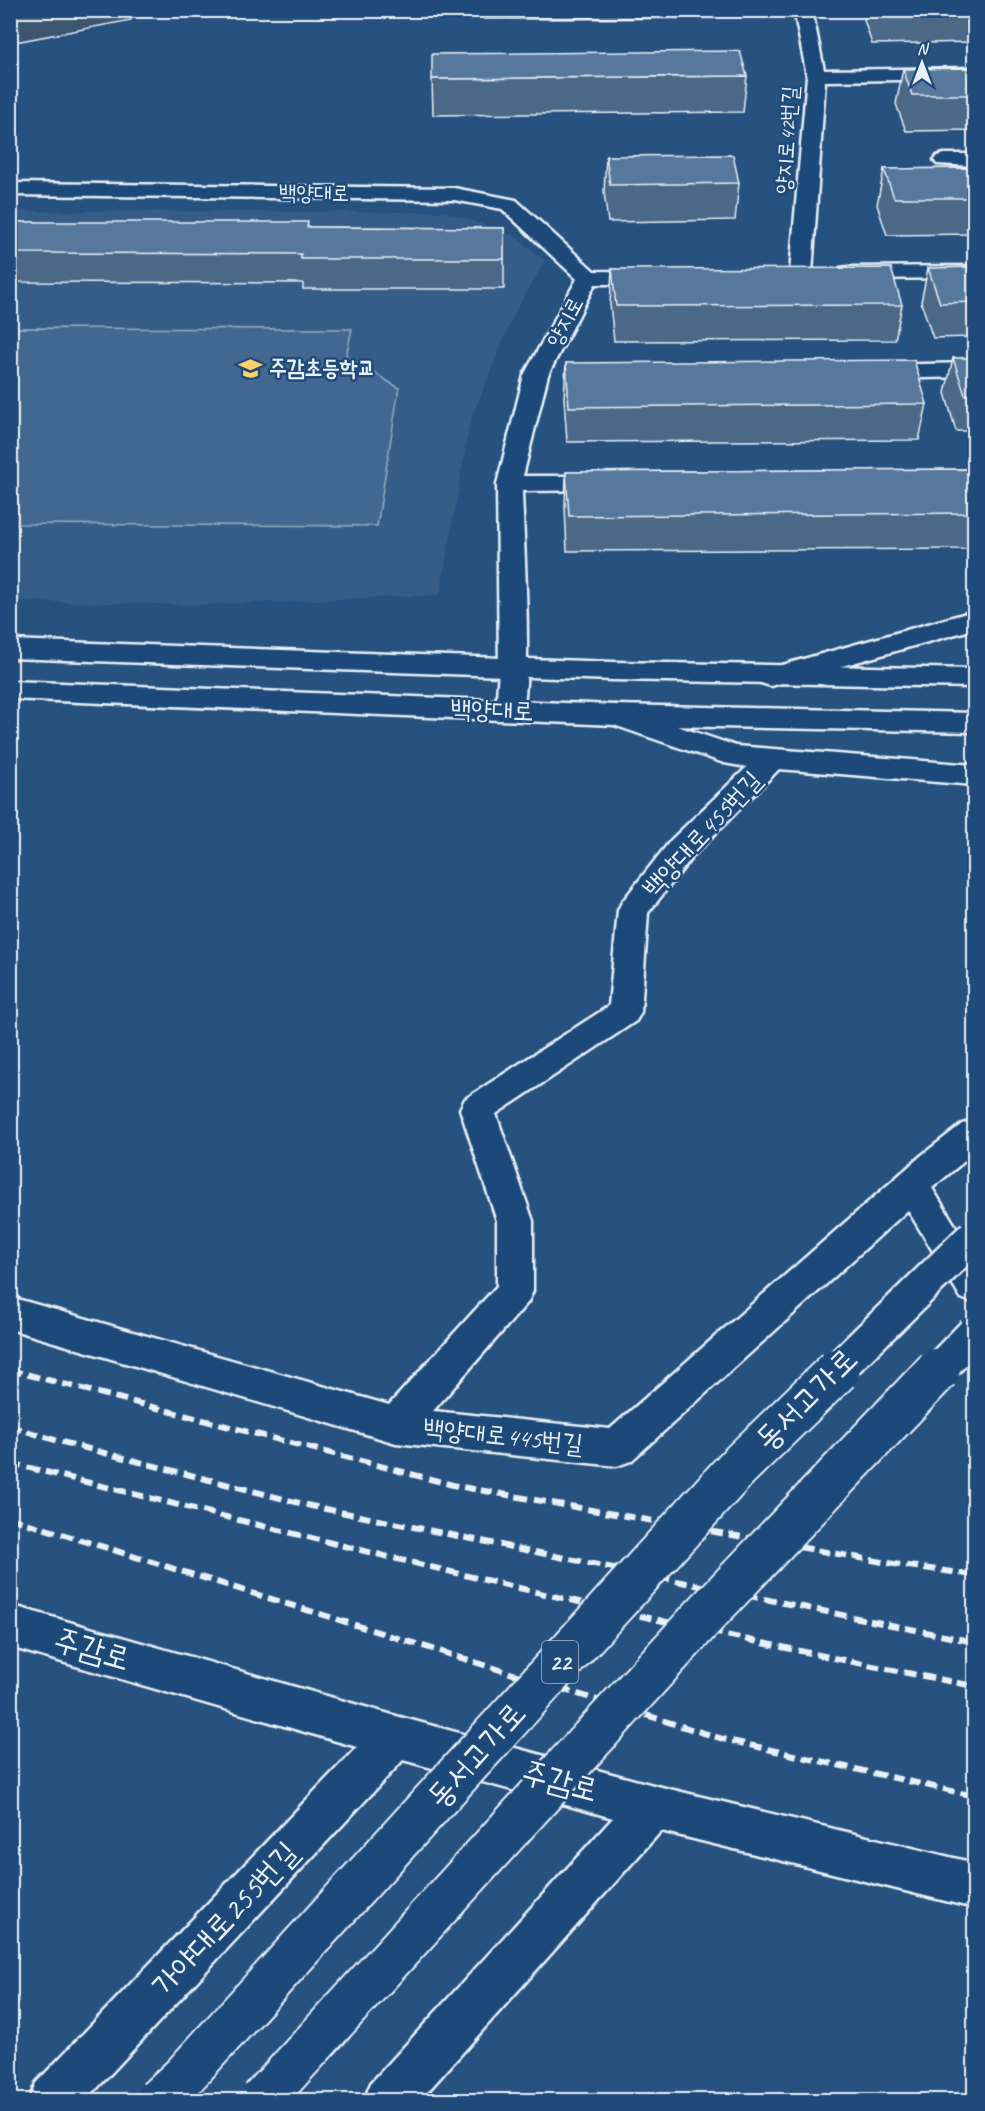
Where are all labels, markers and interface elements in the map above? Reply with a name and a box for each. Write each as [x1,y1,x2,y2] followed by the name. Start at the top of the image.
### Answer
[892,33,952,93] north arrow
[917,39,930,59] text: N
[769,85,805,195] street label: 양지로42번길
[278,178,350,208] street label: 백양대로
[540,292,590,352] street label: 양지로
[269,354,375,382] place label: 주감초등학교
[238,355,264,381] school or university icon: 주감초등학교
[450,692,534,728] street label: 백양대로
[635,764,769,904] street label: 백양대로455번길
[746,1339,866,1459] street label: 동서고가로
[421,1411,585,1461] street label: 백양대로445번길
[49,1619,135,1679] street label: 주감로
[542,1641,578,1683] road number: 22
[418,1693,534,1817] street label: 동서고가로
[517,1751,603,1811] street label: 주감로
[143,1833,307,2005] street label: 가야대로255번길

